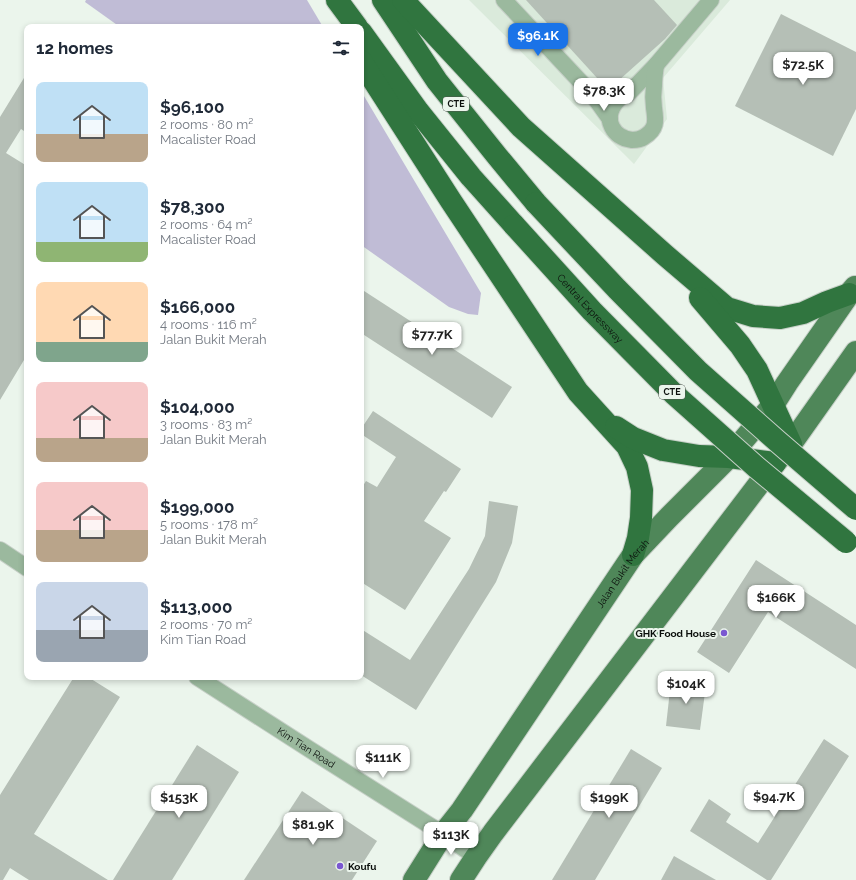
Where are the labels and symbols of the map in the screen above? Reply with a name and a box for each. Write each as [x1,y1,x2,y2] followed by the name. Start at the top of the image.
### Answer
[505,23,571,57] pin: $96.1K
[770,52,836,86] pin: $72.5K
[571,78,637,112] pin: $78.3K
[443,97,469,111] road number: CTE
[555,271,626,345] street label: Central Expressway
[399,322,465,356] pin: $77.7K
[659,385,685,399] road number: CTE
[594,537,651,610] street label: Jalan Bukit Merah
[748,585,804,619] pin: $166K
[635,628,716,639] place label: GHK Food House
[719,628,729,638] marker: GHK Food House
[658,671,714,705] pin: $104K
[276,725,337,770] street label: Kim Tian Road
[355,745,411,779] pin: $111K
[741,784,807,818] pin: $94.7K
[151,785,207,819] pin: $153K
[581,785,637,819] pin: $199K
[280,812,346,846] pin: $81.9K
[423,822,479,856] pin: $113K
[335,861,345,871] marker: Koufu
[348,861,376,872] place label: Koufu

